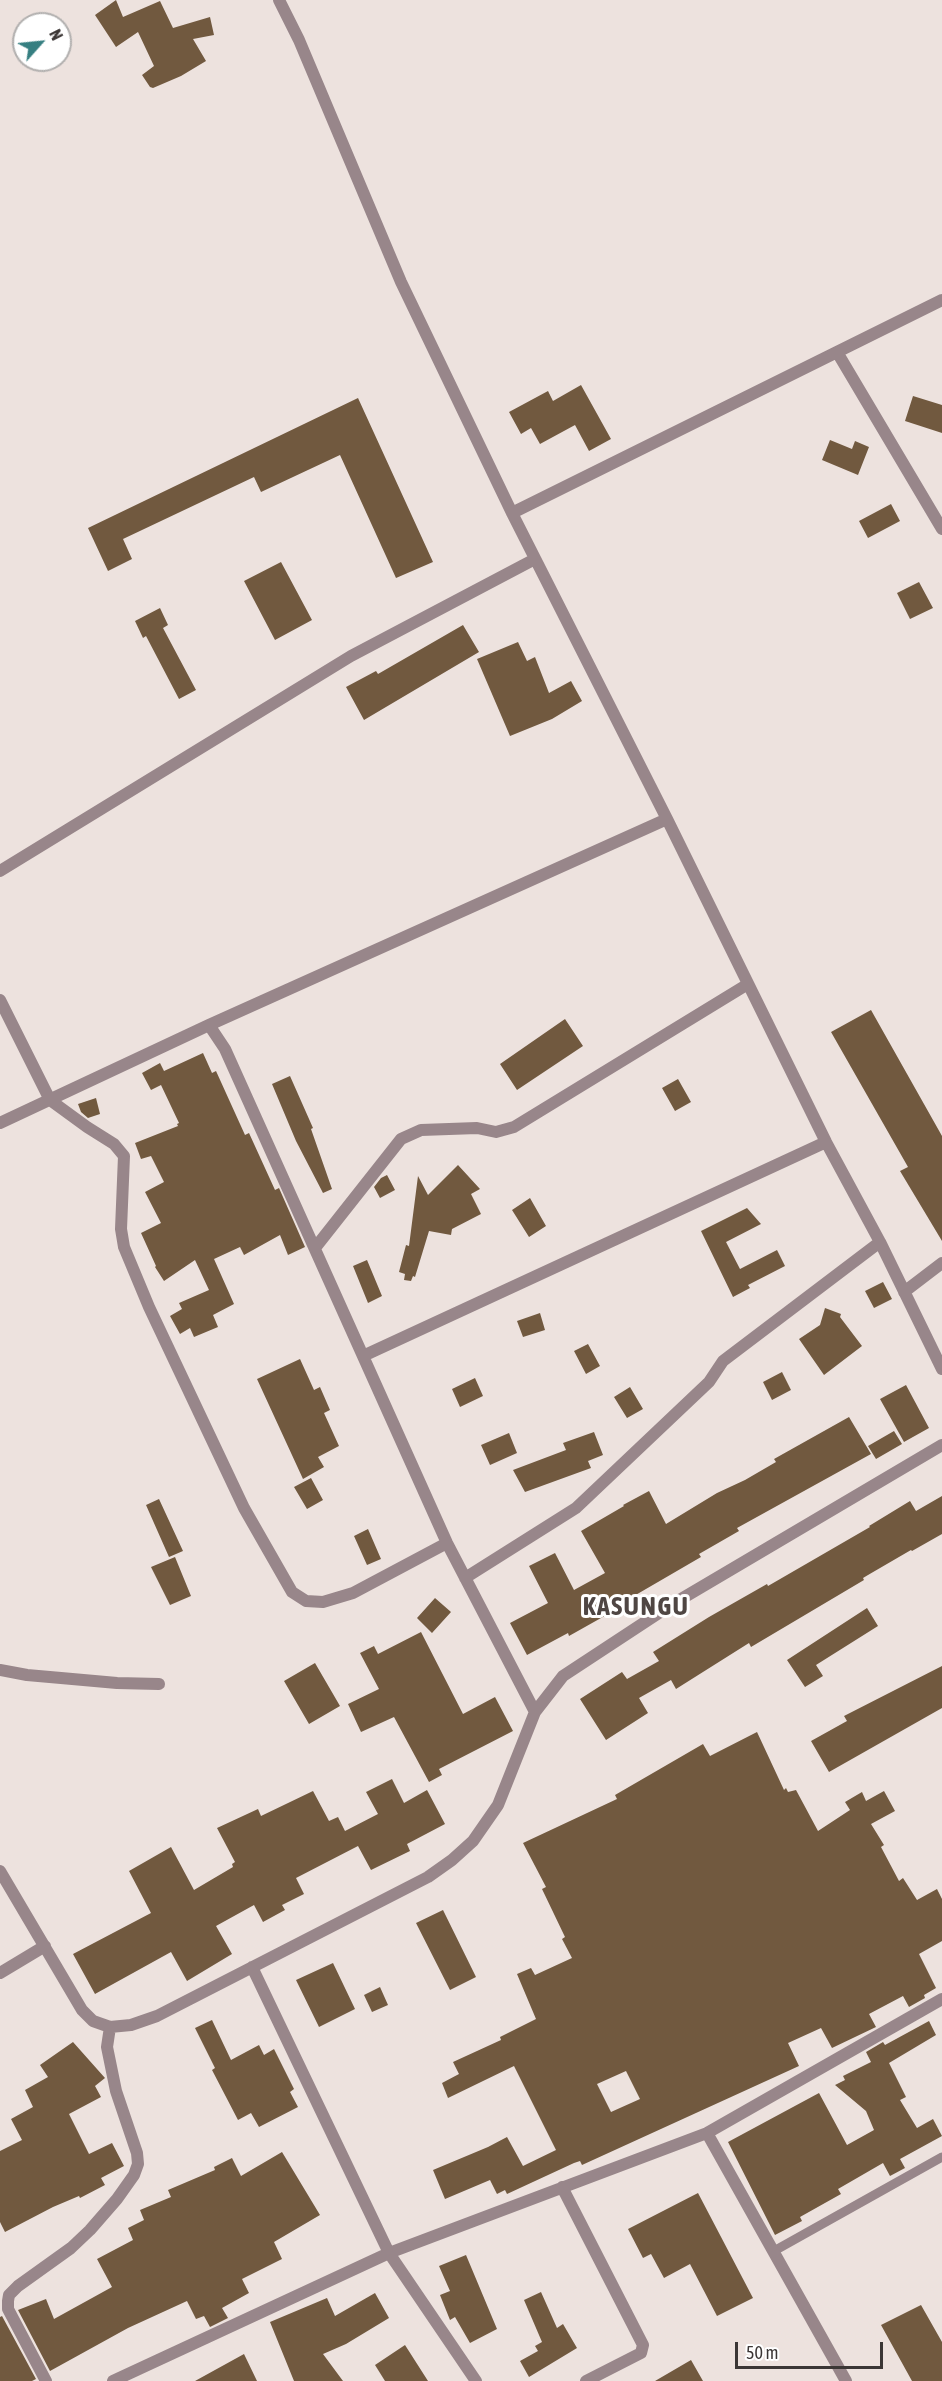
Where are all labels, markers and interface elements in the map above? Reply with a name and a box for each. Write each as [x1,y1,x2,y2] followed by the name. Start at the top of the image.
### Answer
[12,12,72,72] north arrow
[46,26,66,43] text: N
[583,1591,689,1623] district label: KASUNGU
[738,2330,886,2368] scale bar
[746,2342,778,2363] text: 50 m

